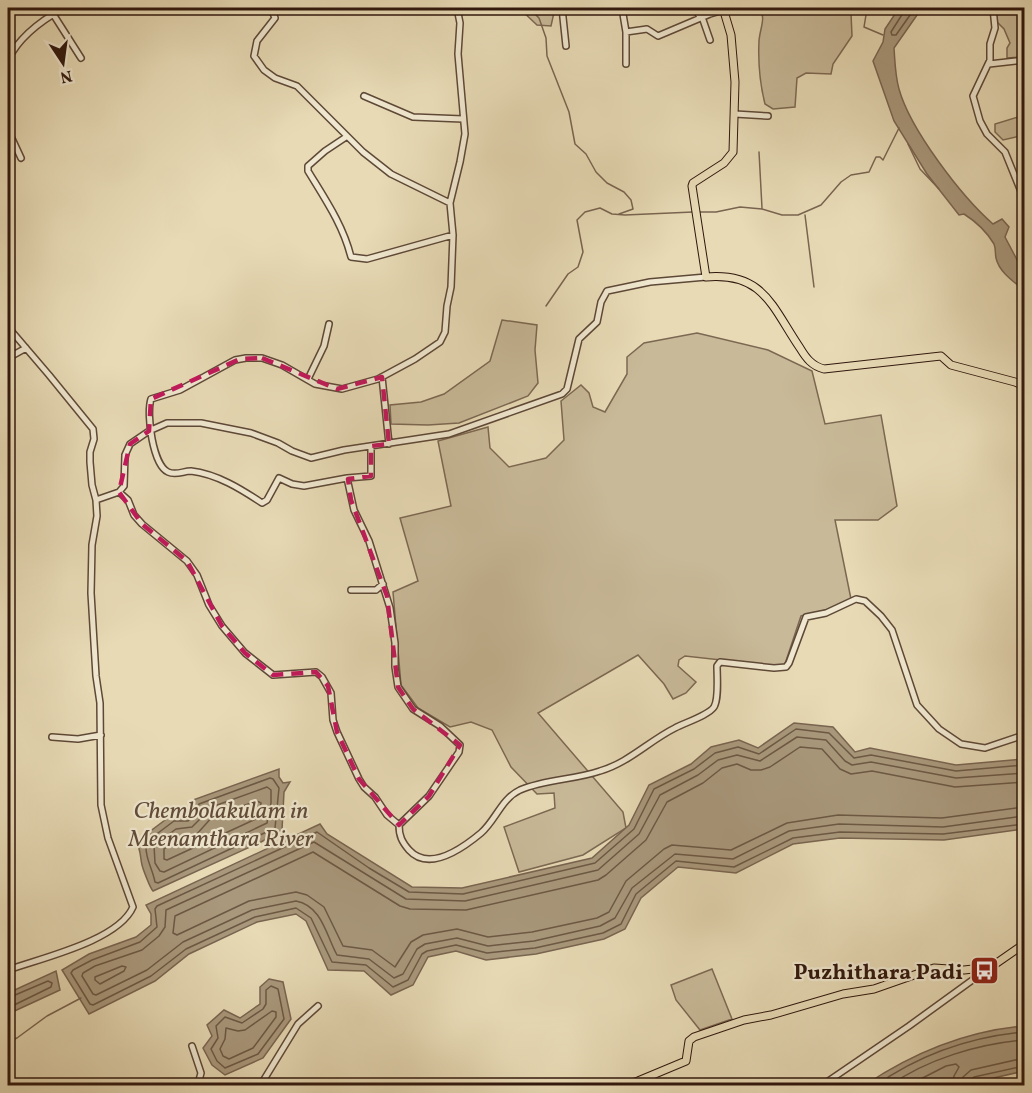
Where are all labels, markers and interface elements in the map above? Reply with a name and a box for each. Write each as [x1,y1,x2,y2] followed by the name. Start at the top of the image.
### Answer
[33,33,93,93] north arrow
[57,64,74,88] text: N
[127,795,315,857] water label: Chembolakulam in Meenamthara River
[968,955,1000,987] bus stop icon: Puzhithara Padi
[793,958,963,989] place label: Puzhithara Padi

